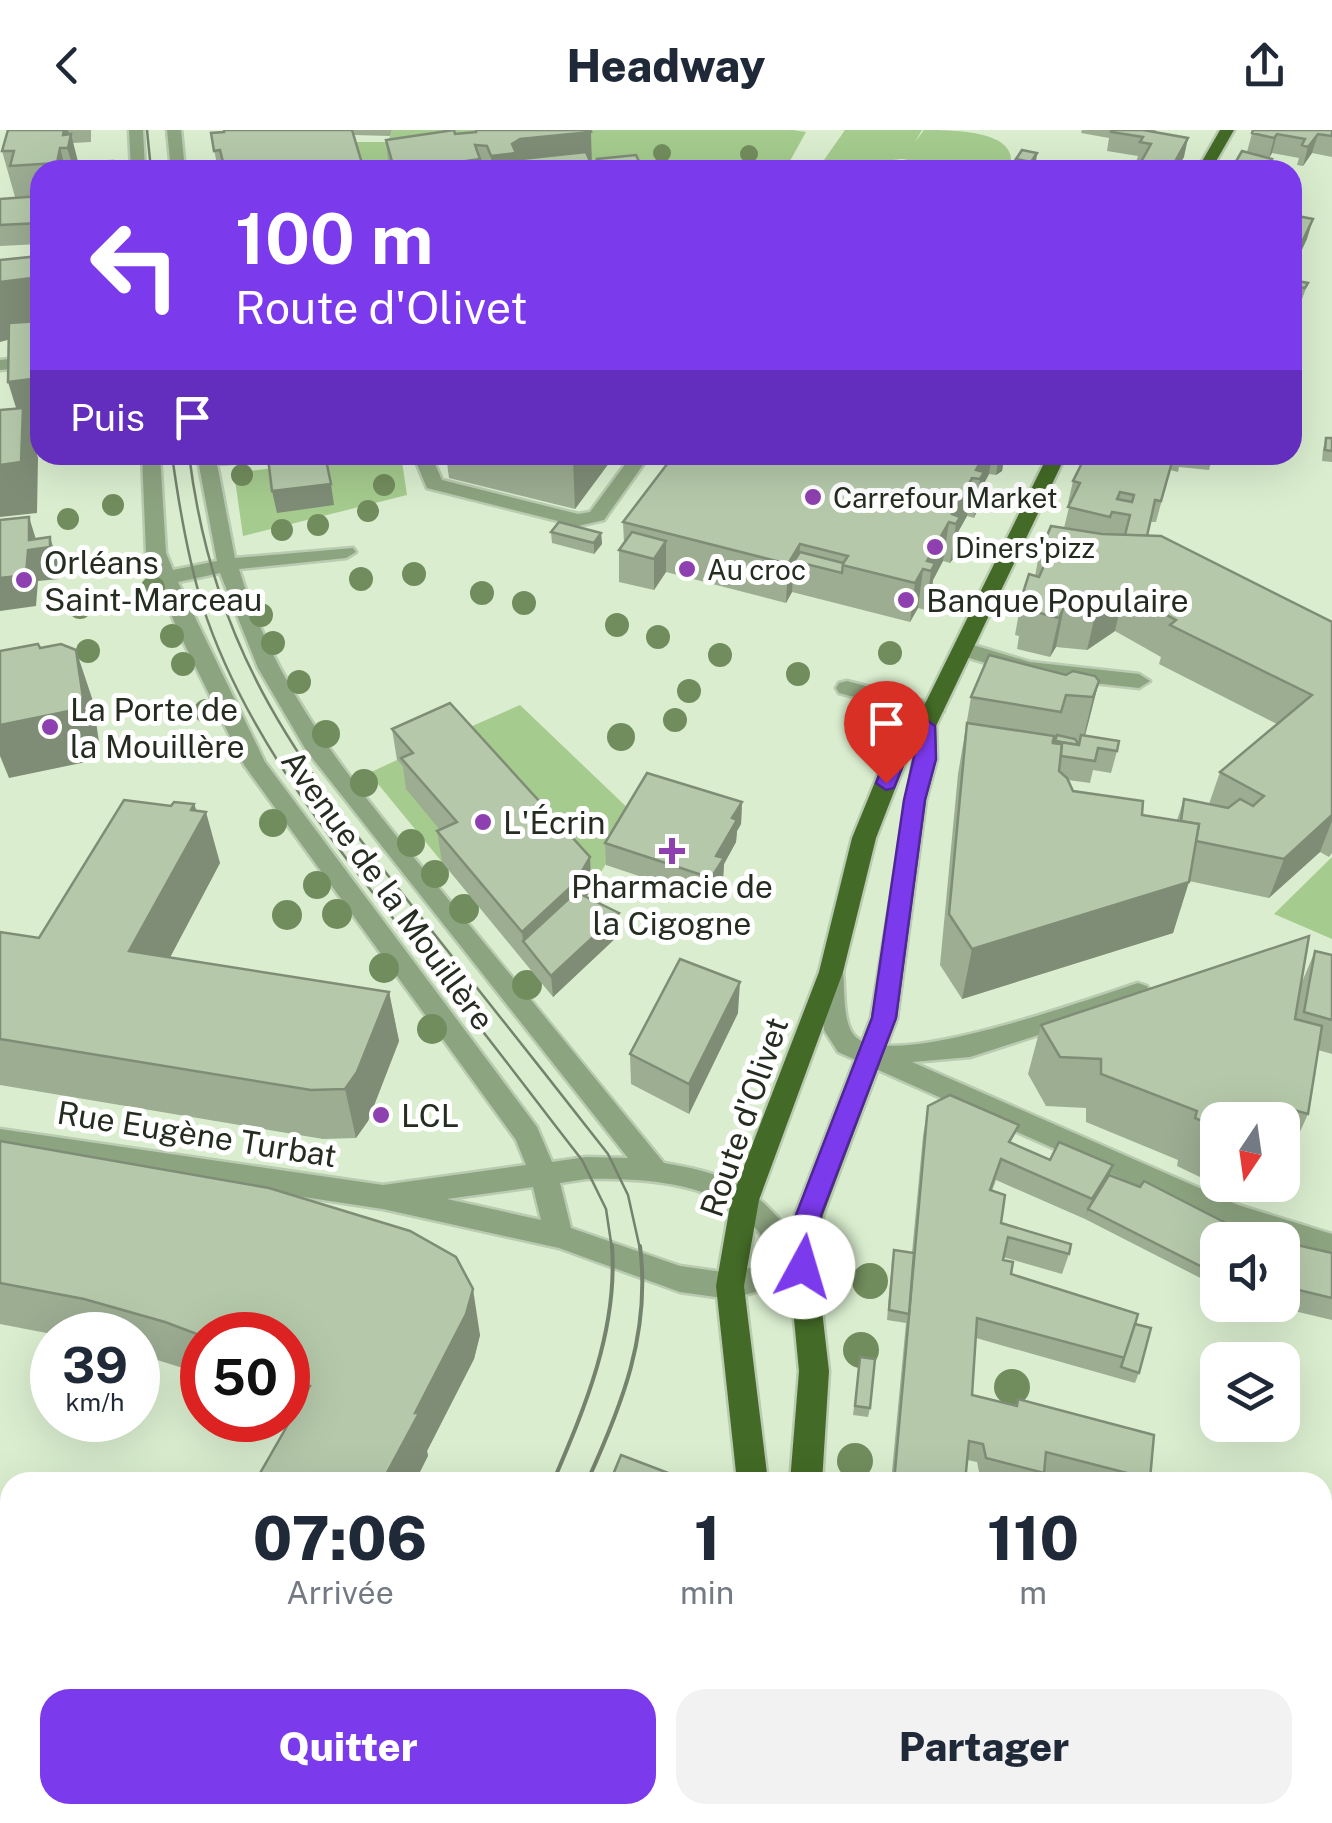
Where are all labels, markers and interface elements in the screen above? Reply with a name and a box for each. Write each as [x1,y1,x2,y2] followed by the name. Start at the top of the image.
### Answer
[40,38,95,93] icon: back
[1237,38,1292,93] icon: share
[567,39,765,92] text: Headway
[235,197,433,280] text: 100 m
[70,200,200,330] icon: left
[235,281,528,334] text: Route d'Olivet
[165,390,220,445] icon: arrive
[70,395,145,440] text: Puis
[833,481,1058,514] place label: Carrefour Market
[802,486,824,508] marker: Carrefour Market
[955,531,1095,564] place label: Diners'pizz
[924,536,946,558] marker: Diners'pizz
[44,544,262,618] place label: Orléans Saint-Marceau
[707,553,806,586] place label: Au croc
[676,558,698,580] marker: Au croc
[13,569,35,591] marker: Orléans Saint-Marceau
[926,582,1189,619] place label: Banque Populaire
[895,589,917,611] marker: Banque Populaire
[844,681,929,784] pin
[70,691,245,765] place label: La Porte de la Mouillère
[859,696,914,751] icon: arrive
[39,716,61,738] marker: La Porte de la Mouillère
[274,743,502,1037] street label: Avenue de la Mouillère
[503,804,605,841] place label: L'Écrin
[472,811,494,833] marker: L'Écrin
[661,840,683,862] marker: Pharmacie de la Cigogne
[571,868,773,942] place label: Pharmacie de la Cigogne
[693,1013,795,1221] street label: Route d'Olivet
[55,1094,339,1174] street label: Rue Eugène Turbat
[401,1097,459,1134] place label: LCL
[1200,1102,1300,1202] north arrow
[1200,1102,1300,1442] map controls
[370,1104,392,1126] marker: LCL
[751,1215,855,1319] position arrow
[1200,1222,1300,1322] button: sound
[180,1312,310,1442] speed limit sign: 50
[62,1335,128,1394] text: 39
[1200,1342,1300,1442] button: layers
[66,1387,124,1417] text: km/h
[253,1503,427,1574] text: 07:06
[694,1503,720,1574] text: 1
[987,1503,1079,1574] text: 110
[286,1574,394,1611] text: Arrivée
[680,1574,734,1611] text: min
[1019,1574,1047,1611] text: m
[40,1689,656,1804] button: Quitter
[676,1689,1292,1804] button: Partager

